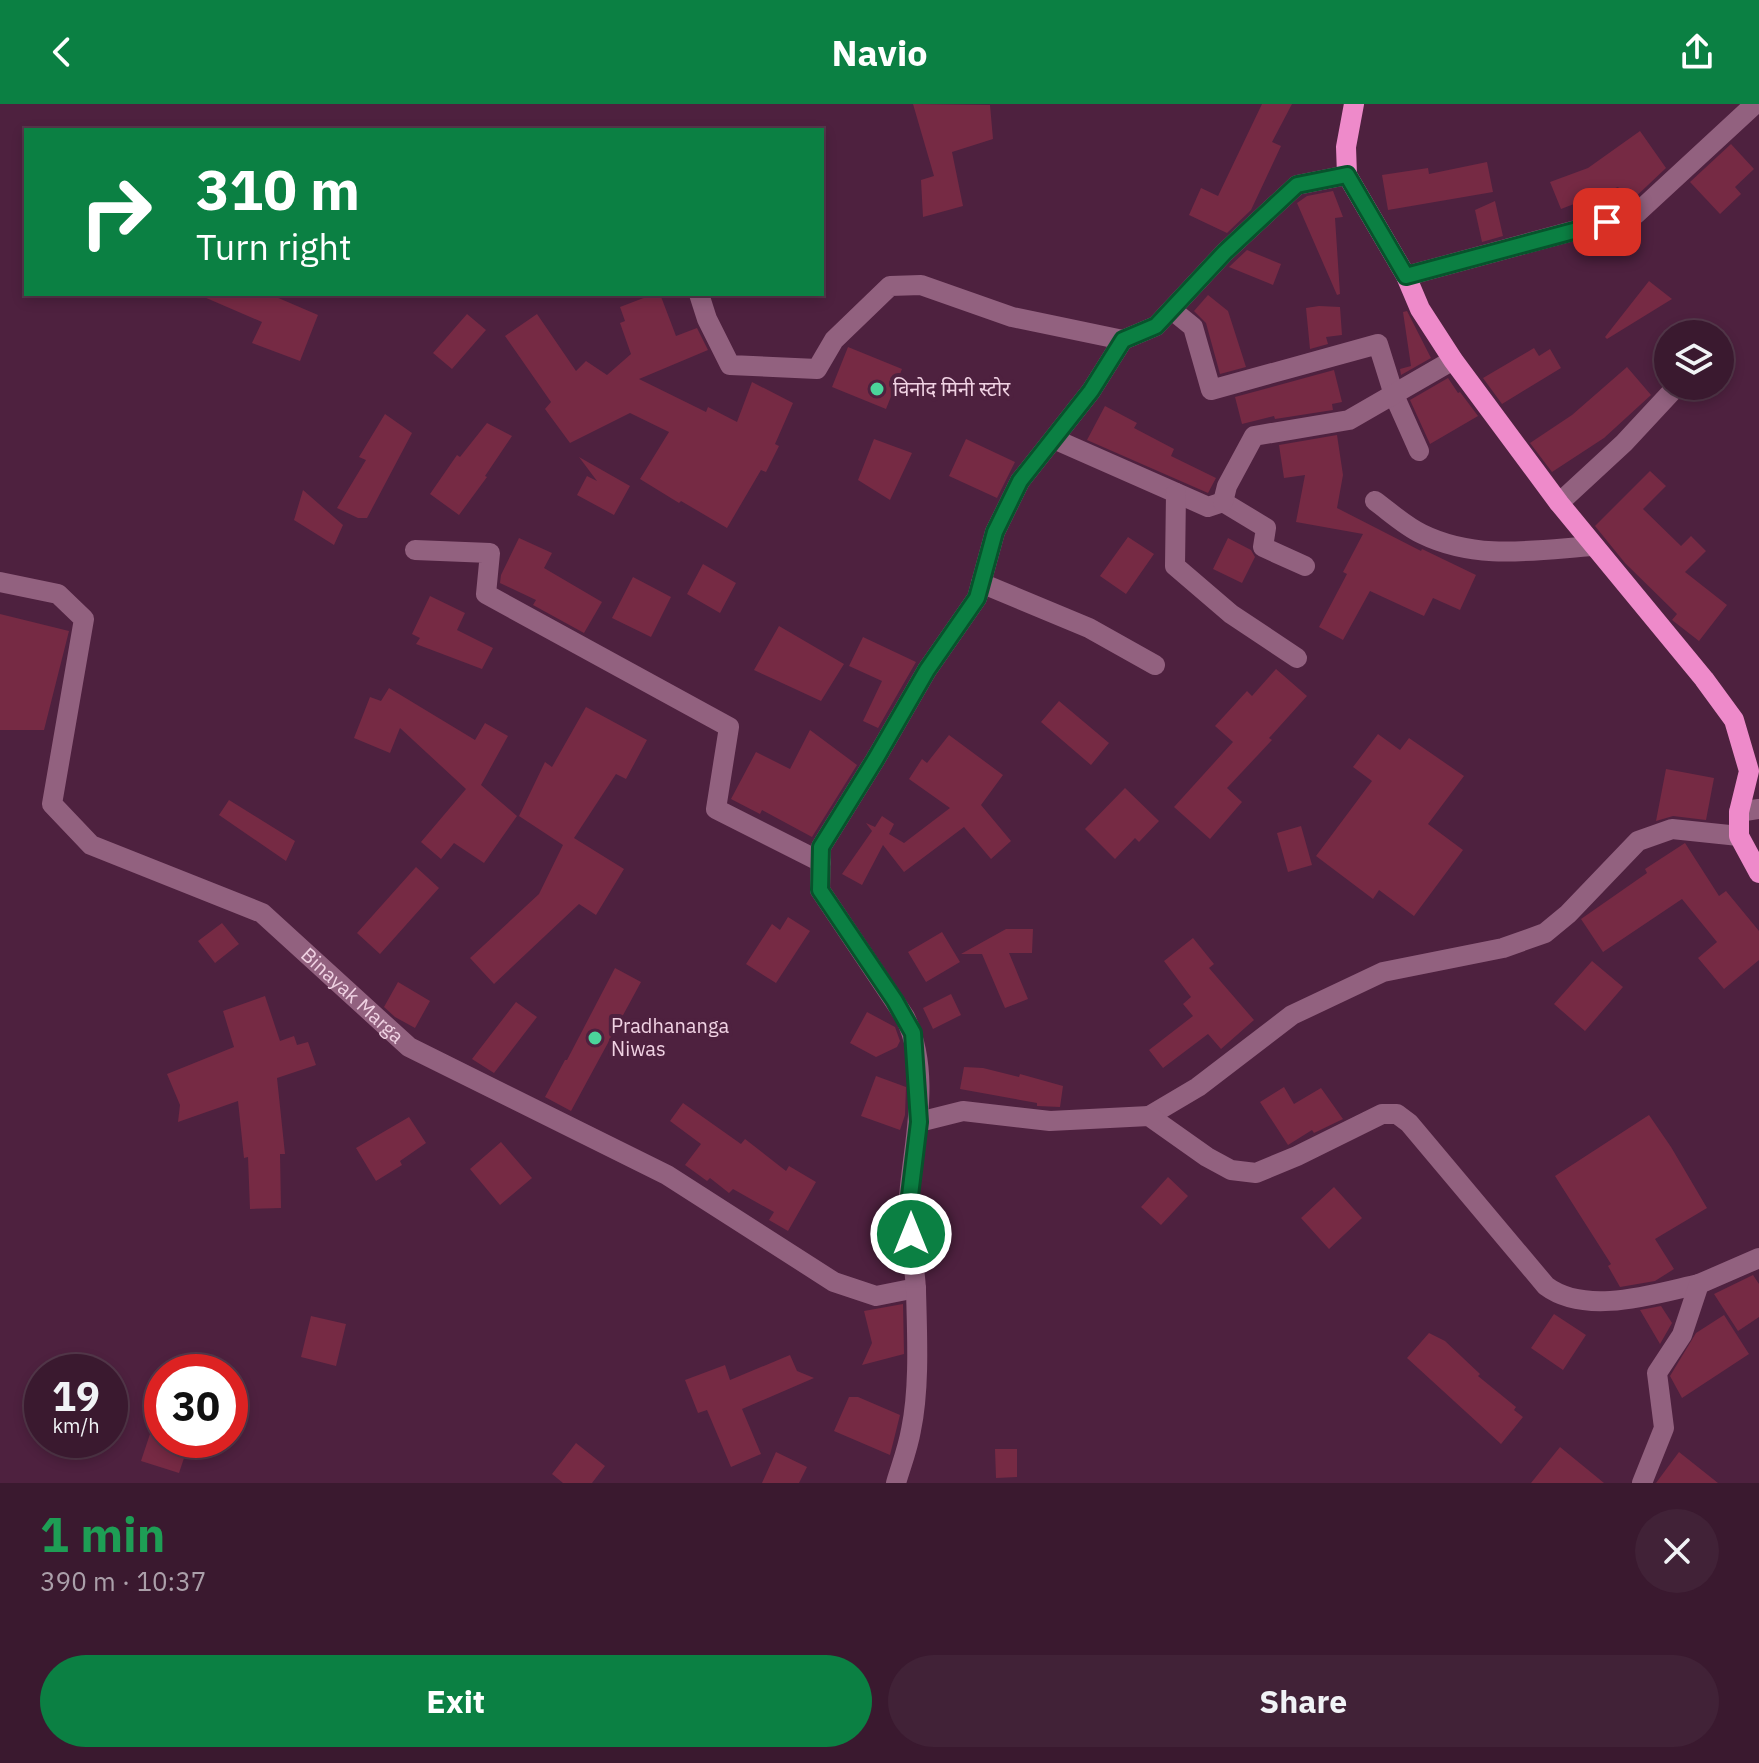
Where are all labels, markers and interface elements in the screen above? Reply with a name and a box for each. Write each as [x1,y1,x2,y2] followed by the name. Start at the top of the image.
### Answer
[831,29,928,76] text: Navio
[40,30,84,74] icon: back
[1675,30,1719,74] icon: share
[196,153,360,225] text: 310 m
[64,160,168,264] icon: right
[1573,188,1641,256] pin
[1585,200,1629,244] icon: arrive
[196,223,352,270] text: Turn right
[1654,320,1734,400] map controls
[1654,320,1734,400] button: layers
[893,375,1011,402] place label: विनोद मिनी स्टोर
[868,380,886,398] marker: विनोद मिनी स्टोर
[295,941,410,1049] street label: Binayak Marga
[611,1012,729,1062] place label: Pradhananga Niwas
[586,1029,604,1047] marker: Pradhananga Niwas
[869,1192,953,1276] position arrow
[144,1354,248,1458] speed limit sign: 30
[52,1370,100,1422] text: 19
[52,1412,100,1439] text: km/h
[40,1503,165,1565] text: 1 min
[1635,1509,1719,1593] button: close
[40,1564,206,1598] text: 390 m · 10:37
[40,1655,872,1747] button: Exit
[888,1655,1719,1747] button: Share

